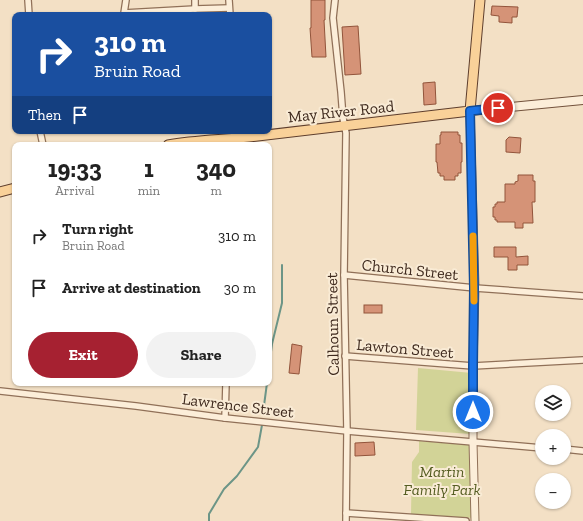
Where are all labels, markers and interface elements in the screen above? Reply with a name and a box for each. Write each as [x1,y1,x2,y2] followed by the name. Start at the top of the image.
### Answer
[94,26,166,59] text: 310 m
[28,28,80,80] icon: right
[94,60,181,82] text: Bruin Road
[481,91,515,125] pin
[287,96,395,127] street label: May River Road
[487,97,509,119] icon: arrive
[69,104,91,126] icon: arrive
[28,106,61,124] text: Then
[48,154,102,183] text: 19:33
[144,154,154,183] text: 1
[196,154,236,183] text: 340
[55,183,94,198] text: Arrival
[138,183,160,198] text: min
[210,183,222,198] text: m
[62,220,133,238] text: Turn right
[28,225,50,247] icon: right
[218,227,256,245] text: 310 m
[62,238,125,253] text: Bruin Road
[361,255,459,284] street label: Church Street
[322,272,343,376] street label: Calhoun Street
[28,277,50,299] icon: arrive
[62,279,201,297] text: Arrive at destination
[224,279,256,297] text: 30 m
[28,332,138,378] button: Exit
[146,332,256,378] button: Share
[356,335,454,362] street label: Lawton Street
[535,385,571,509] map controls
[535,385,571,421] button: layers
[181,389,295,422] street label: Lawrence Street
[452,391,494,433] position arrow
[535,429,571,465] button: +
[403,462,481,499] park label: Martin Family Park
[535,473,571,509] button: −

